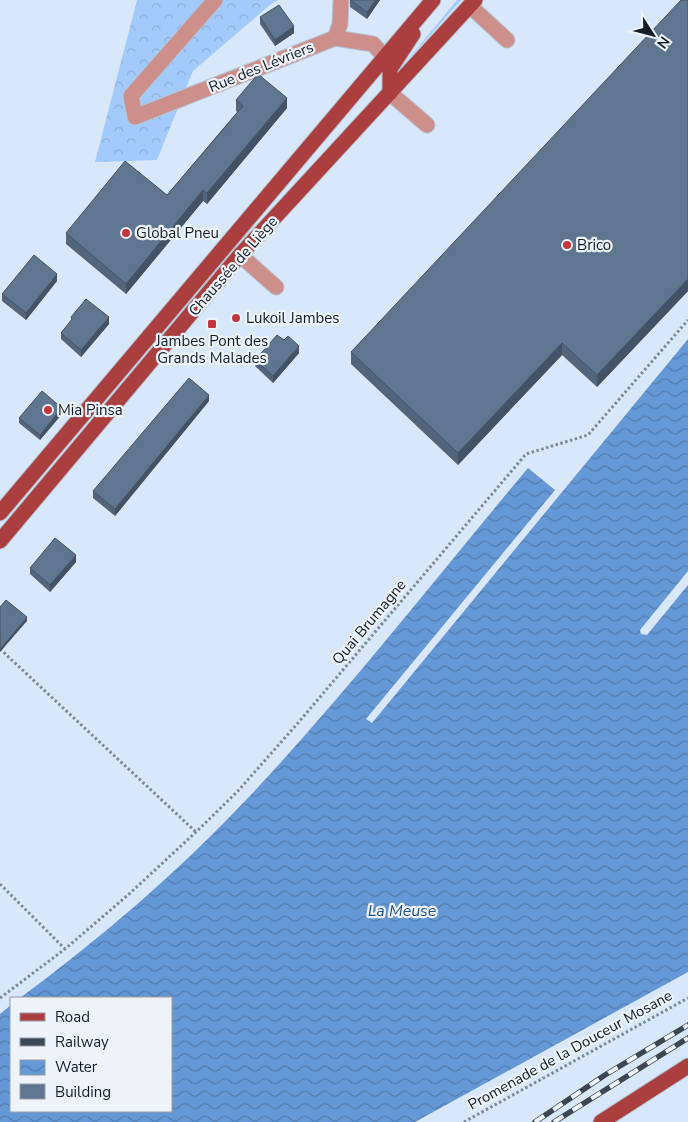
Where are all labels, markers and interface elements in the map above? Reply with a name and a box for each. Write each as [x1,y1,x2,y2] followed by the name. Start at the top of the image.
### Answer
[628,10,678,60] north arrow
[652,33,674,52] text: N
[206,37,316,97] street label: Rue des Lévriers
[184,212,282,320] street label: Chaussée de Liège
[136,223,219,243] place label: Global Pneu
[120,227,132,239] marker: Global Pneu
[577,235,611,255] place label: Brico
[561,239,573,251] marker: Brico
[246,308,339,328] place label: Lukoil Jambes
[230,312,242,324] marker: Lukoil Jambes
[206,318,218,330] marker: Jambes Pont des Grands Malades
[155,331,268,368] place label: Jambes Pont des Grands Malades
[58,400,123,420] place label: Mia Pinsa
[42,404,54,416] marker: Mia Pinsa
[328,575,410,669] street label: Quai Brumagne
[368,900,437,922] water label: La Meuse
[464,985,676,1115] street label: Promenade de la Douceur Mosane
[10,997,172,1112] legend
[55,1007,90,1027] text: Road
[55,1032,109,1052] text: Railway
[55,1057,98,1077] text: Water
[55,1082,111,1102] text: Building

